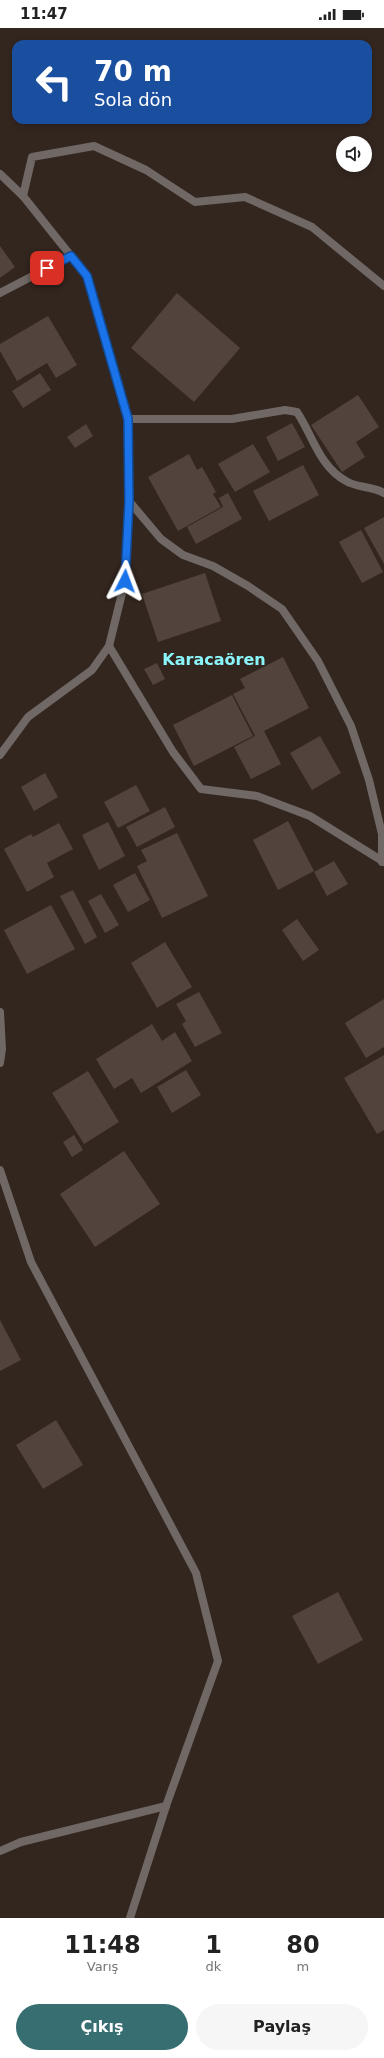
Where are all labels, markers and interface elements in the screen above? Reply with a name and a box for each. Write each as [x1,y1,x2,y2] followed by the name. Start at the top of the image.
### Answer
[20,5,68,23] text: 11:47
[94,55,172,88] text: 70 m
[28,56,80,108] icon: left
[94,89,172,110] text: Sola dön
[336,136,372,172] map controls
[336,136,372,172] button: sound
[30,251,64,285] pin
[36,257,58,279] icon: arrive
[104,560,146,602] position arrow
[162,650,266,669] district label: Karacaören
[64,1931,141,1959] text: 11:48
[205,1931,222,1959] text: 1
[286,1931,320,1959] text: 80
[87,1959,118,1974] text: Varış
[206,1959,221,1974] text: dk
[297,1959,309,1974] text: m
[16,2004,188,2050] button: Çıkış
[196,2004,368,2050] button: Paylaş

